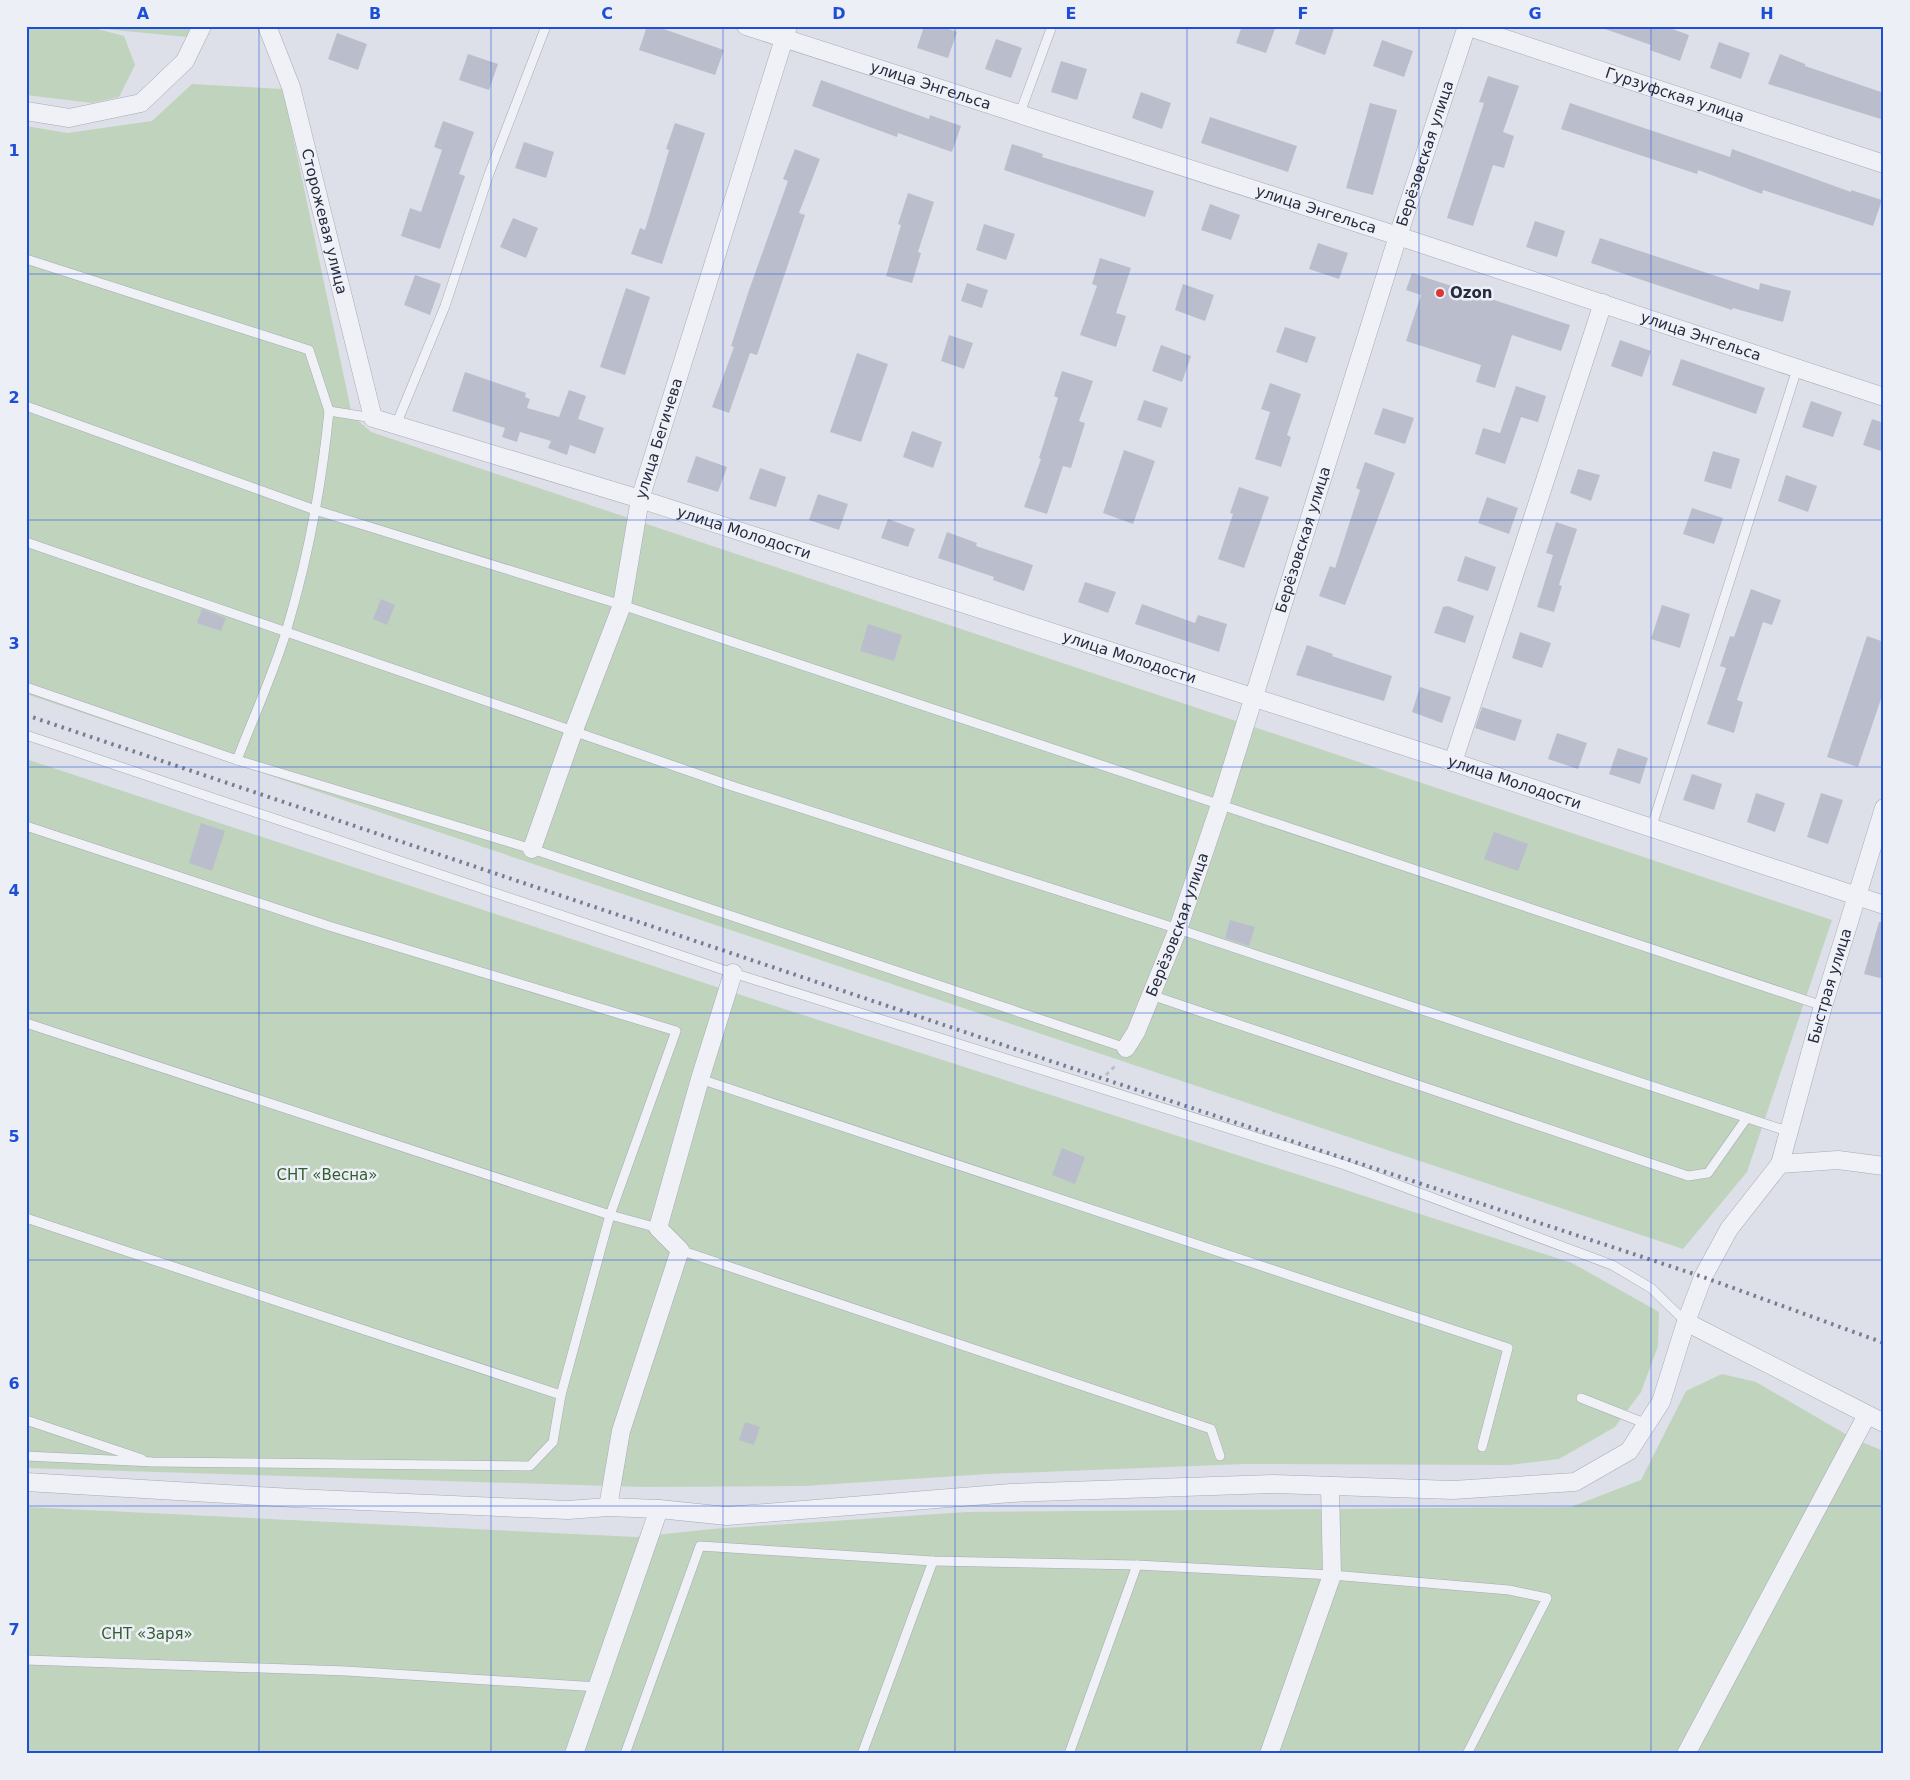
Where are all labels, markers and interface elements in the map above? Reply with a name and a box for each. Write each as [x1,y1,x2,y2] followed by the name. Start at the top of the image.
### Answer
[137,4,150,23] text: A
[369,4,381,23] text: B
[601,4,613,23] text: C
[832,4,846,23] text: D
[1066,4,1076,23] text: E
[1298,4,1308,23] text: F
[1528,4,1542,23] text: G
[1760,4,1774,23] text: H
[868,58,993,113] street label: улица Энгельса
[1603,64,1747,126] street label: Гурзуфская улица
[1393,78,1457,229] street label: Берёзовская улица
[8,141,20,160] text: 1
[298,147,351,296] street label: Сторожевая улица
[1254,182,1379,237] street label: улица Энгельса
[1450,284,1492,302] place label: Ozon
[1434,287,1446,299] marker: Ozon
[1638,308,1763,365] street label: улица Энгельса
[632,376,686,501] street label: улица Бегичева
[8,388,20,407] text: 2
[1272,464,1334,615] street label: Берёзовская улица
[675,503,813,563] street label: улица Молодости
[1060,627,1199,687] street label: улица Молодости
[8,634,20,653] text: 3
[1446,752,1584,813] street label: улица Молодости
[1142,850,1212,999] street label: Берёзовская улица
[8,881,20,900] text: 4
[1804,926,1855,1045] street label: Быстрая улица
[8,1127,20,1146] text: 5
[277,1166,377,1184] park label: СНТ «Весна»
[8,1374,20,1393] text: 6
[8,1620,20,1639] text: 7
[101,1625,193,1643] park label: СНТ «Заря»

